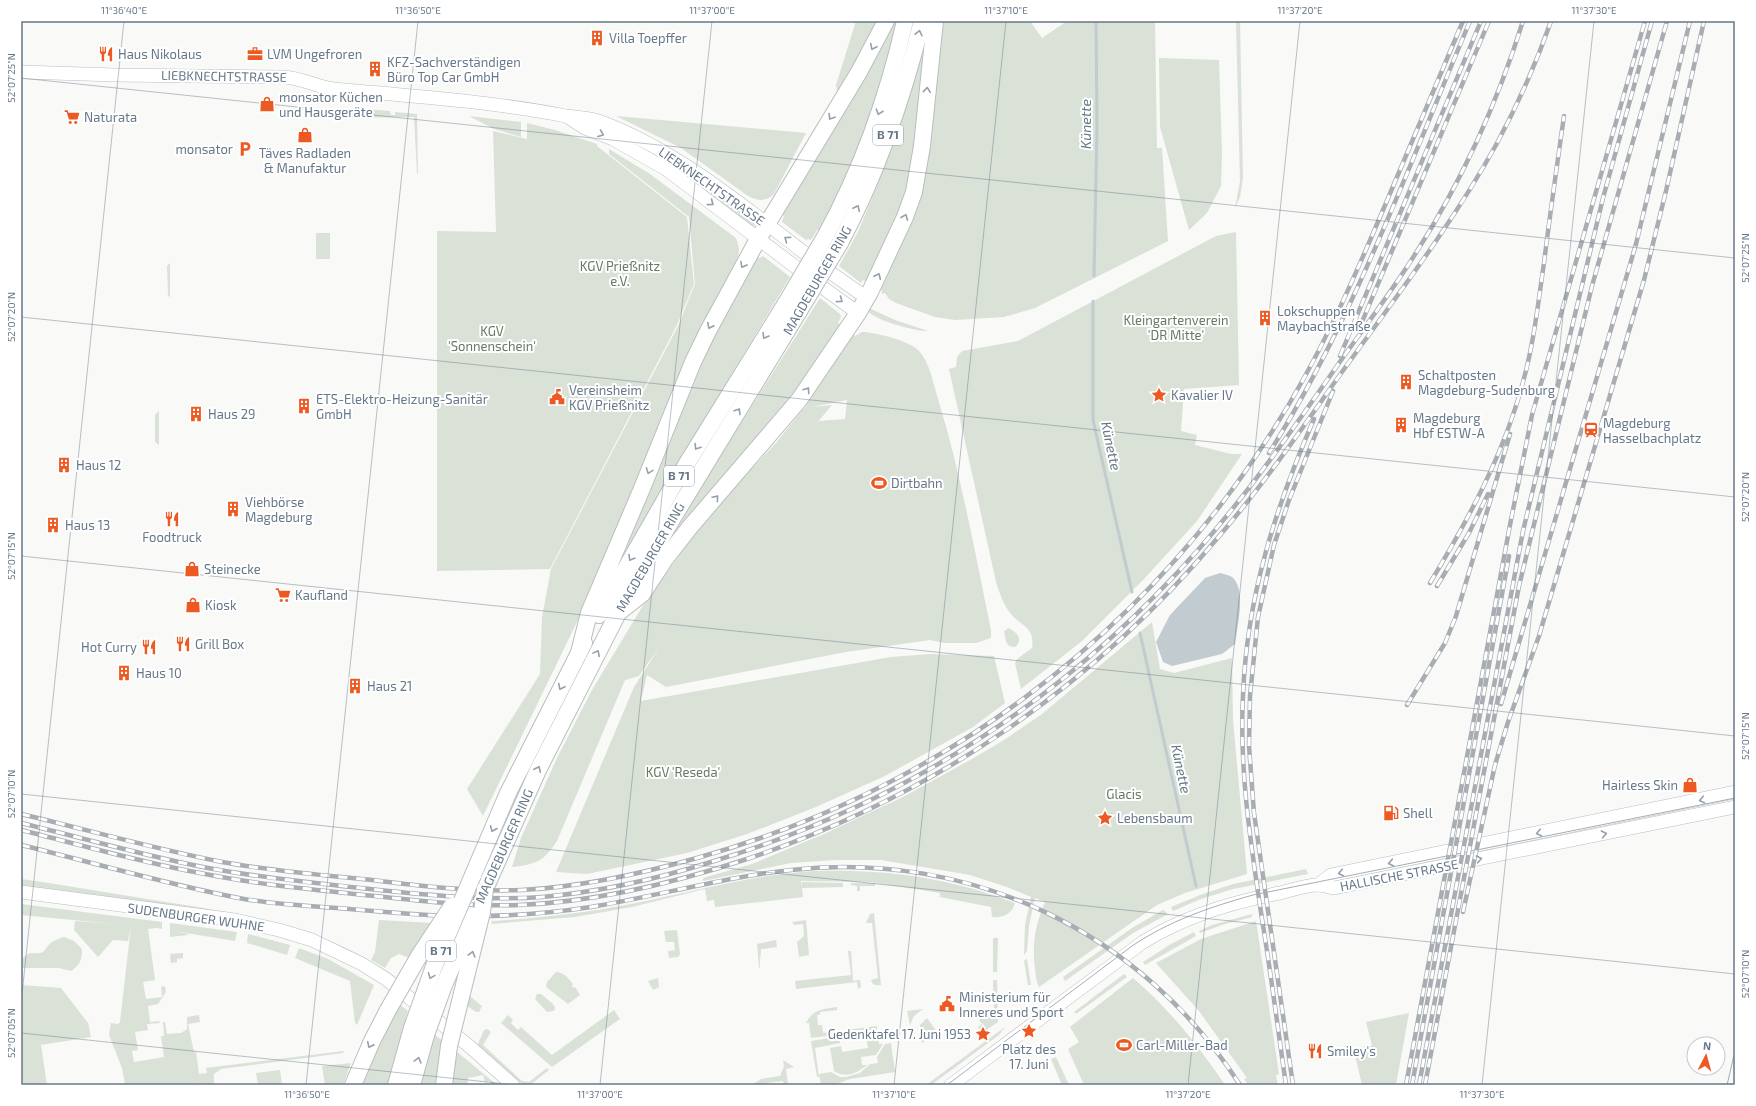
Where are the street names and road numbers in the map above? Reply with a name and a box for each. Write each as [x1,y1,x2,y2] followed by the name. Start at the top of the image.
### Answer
[161,67,287,85] street label: LIEBKNECHTSTRASSE
[873,125,903,145] road number: B 71
[656,143,768,229] street label: LIEBKNECHTSTRASSE
[779,223,855,337] street label: MAGDEBURGER RING
[664,466,694,486] road number: B 71
[612,500,688,614] street label: MAGDEBURGER RING
[472,786,536,906] street label: MAGDEBURGER RING
[1339,856,1459,894] street label: HALLISCHE STRASSE
[127,899,265,935] street label: SUDENBURGER WUHNE
[426,941,456,961] road number: B 71

